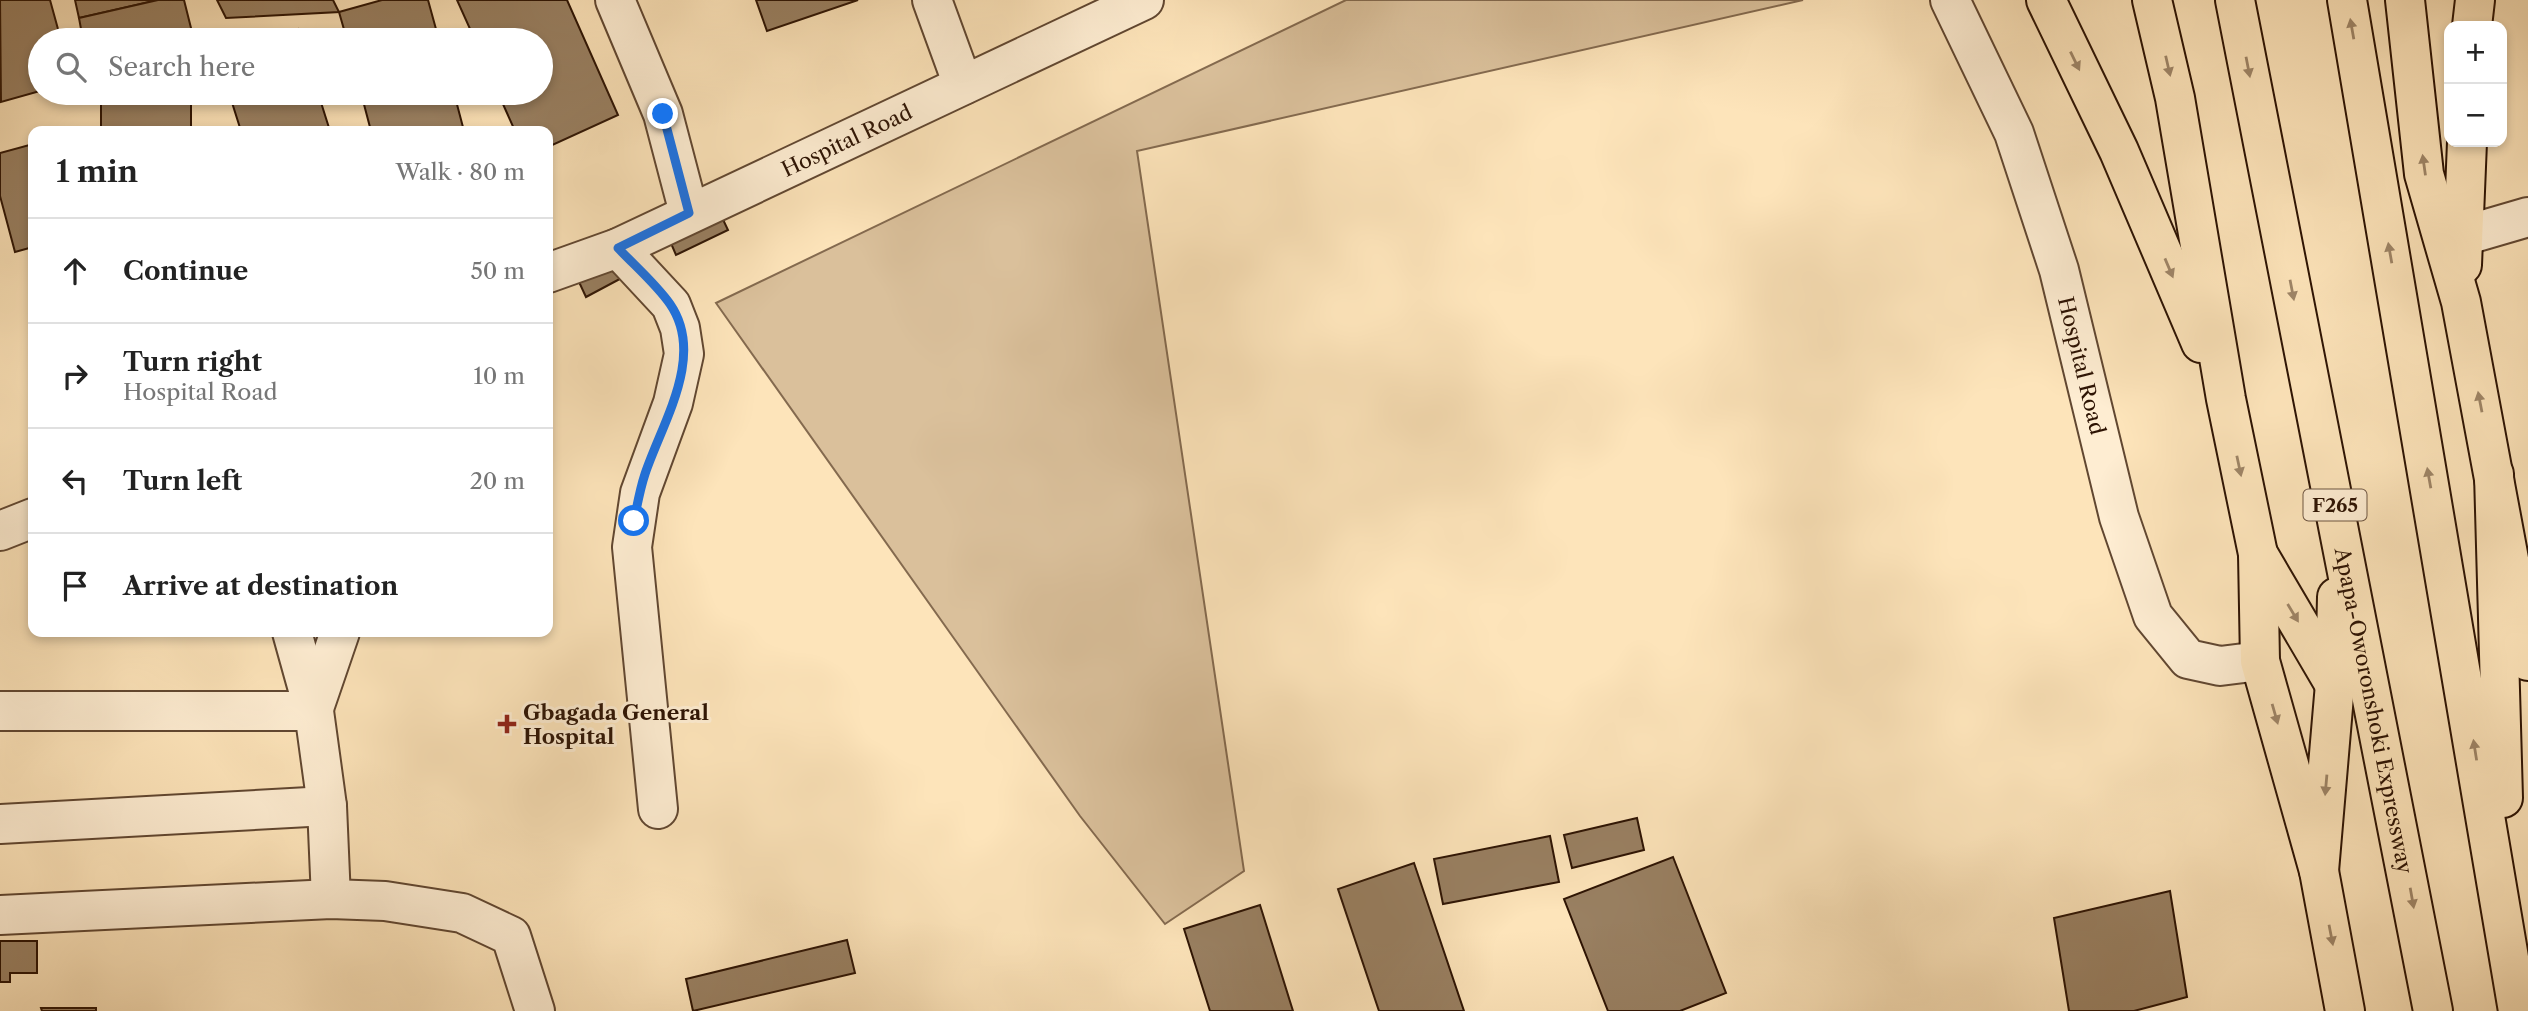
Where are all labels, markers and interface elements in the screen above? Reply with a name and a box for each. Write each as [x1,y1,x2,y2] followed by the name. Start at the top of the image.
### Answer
[2346,18,2357,40] one-way arrow
[2444,21,2507,147] map controls
[2444,21,2507,84] button: +
[28,28,553,105] search box
[52,48,90,86] icon: search
[108,51,255,83] text: Search here
[2070,51,2081,71] one-way arrow
[2163,56,2174,78] one-way arrow
[2243,56,2254,78] one-way arrow
[2444,84,2507,147] button: −
[647,98,678,129] route end
[777,99,916,182] street label: Hospital Road
[56,153,138,190] text: 1 min
[2418,154,2429,176] one-way arrow
[396,158,525,186] text: Walk · 80 m
[2385,242,2396,264] one-way arrow
[56,252,94,290] icon: ahead
[123,255,248,287] text: Continue
[470,257,525,285] text: 50 m
[2164,258,2175,279] one-way arrow
[2287,279,2298,301] one-way arrow
[2053,294,2111,437] street label: Hospital Road
[123,346,262,378] text: Turn right
[56,357,94,395] icon: right
[473,362,525,390] text: 10 m
[123,378,278,406] text: Hospital Road
[2474,391,2485,413] one-way arrow
[2234,455,2245,477] one-way arrow
[56,462,94,500] icon: left
[123,465,242,497] text: Turn left
[470,467,525,495] text: 20 m
[2423,467,2434,489] one-way arrow
[2304,490,2366,520] road number: F265
[618,505,649,536] route start
[2330,544,2418,876] street label: Apapa-Oworonshoki Expressway
[56,567,94,605] icon: arrive
[123,570,398,602] text: Arrive at destination
[2286,604,2299,623] one-way arrow
[523,700,709,749] place label: Gbagada General Hospital
[2270,704,2281,726] one-way arrow
[497,714,517,734] marker: Gbagada General Hospital
[2469,739,2480,761] one-way arrow
[2320,774,2331,796] one-way arrow
[2407,887,2418,909] one-way arrow
[2325,924,2336,946] one-way arrow

